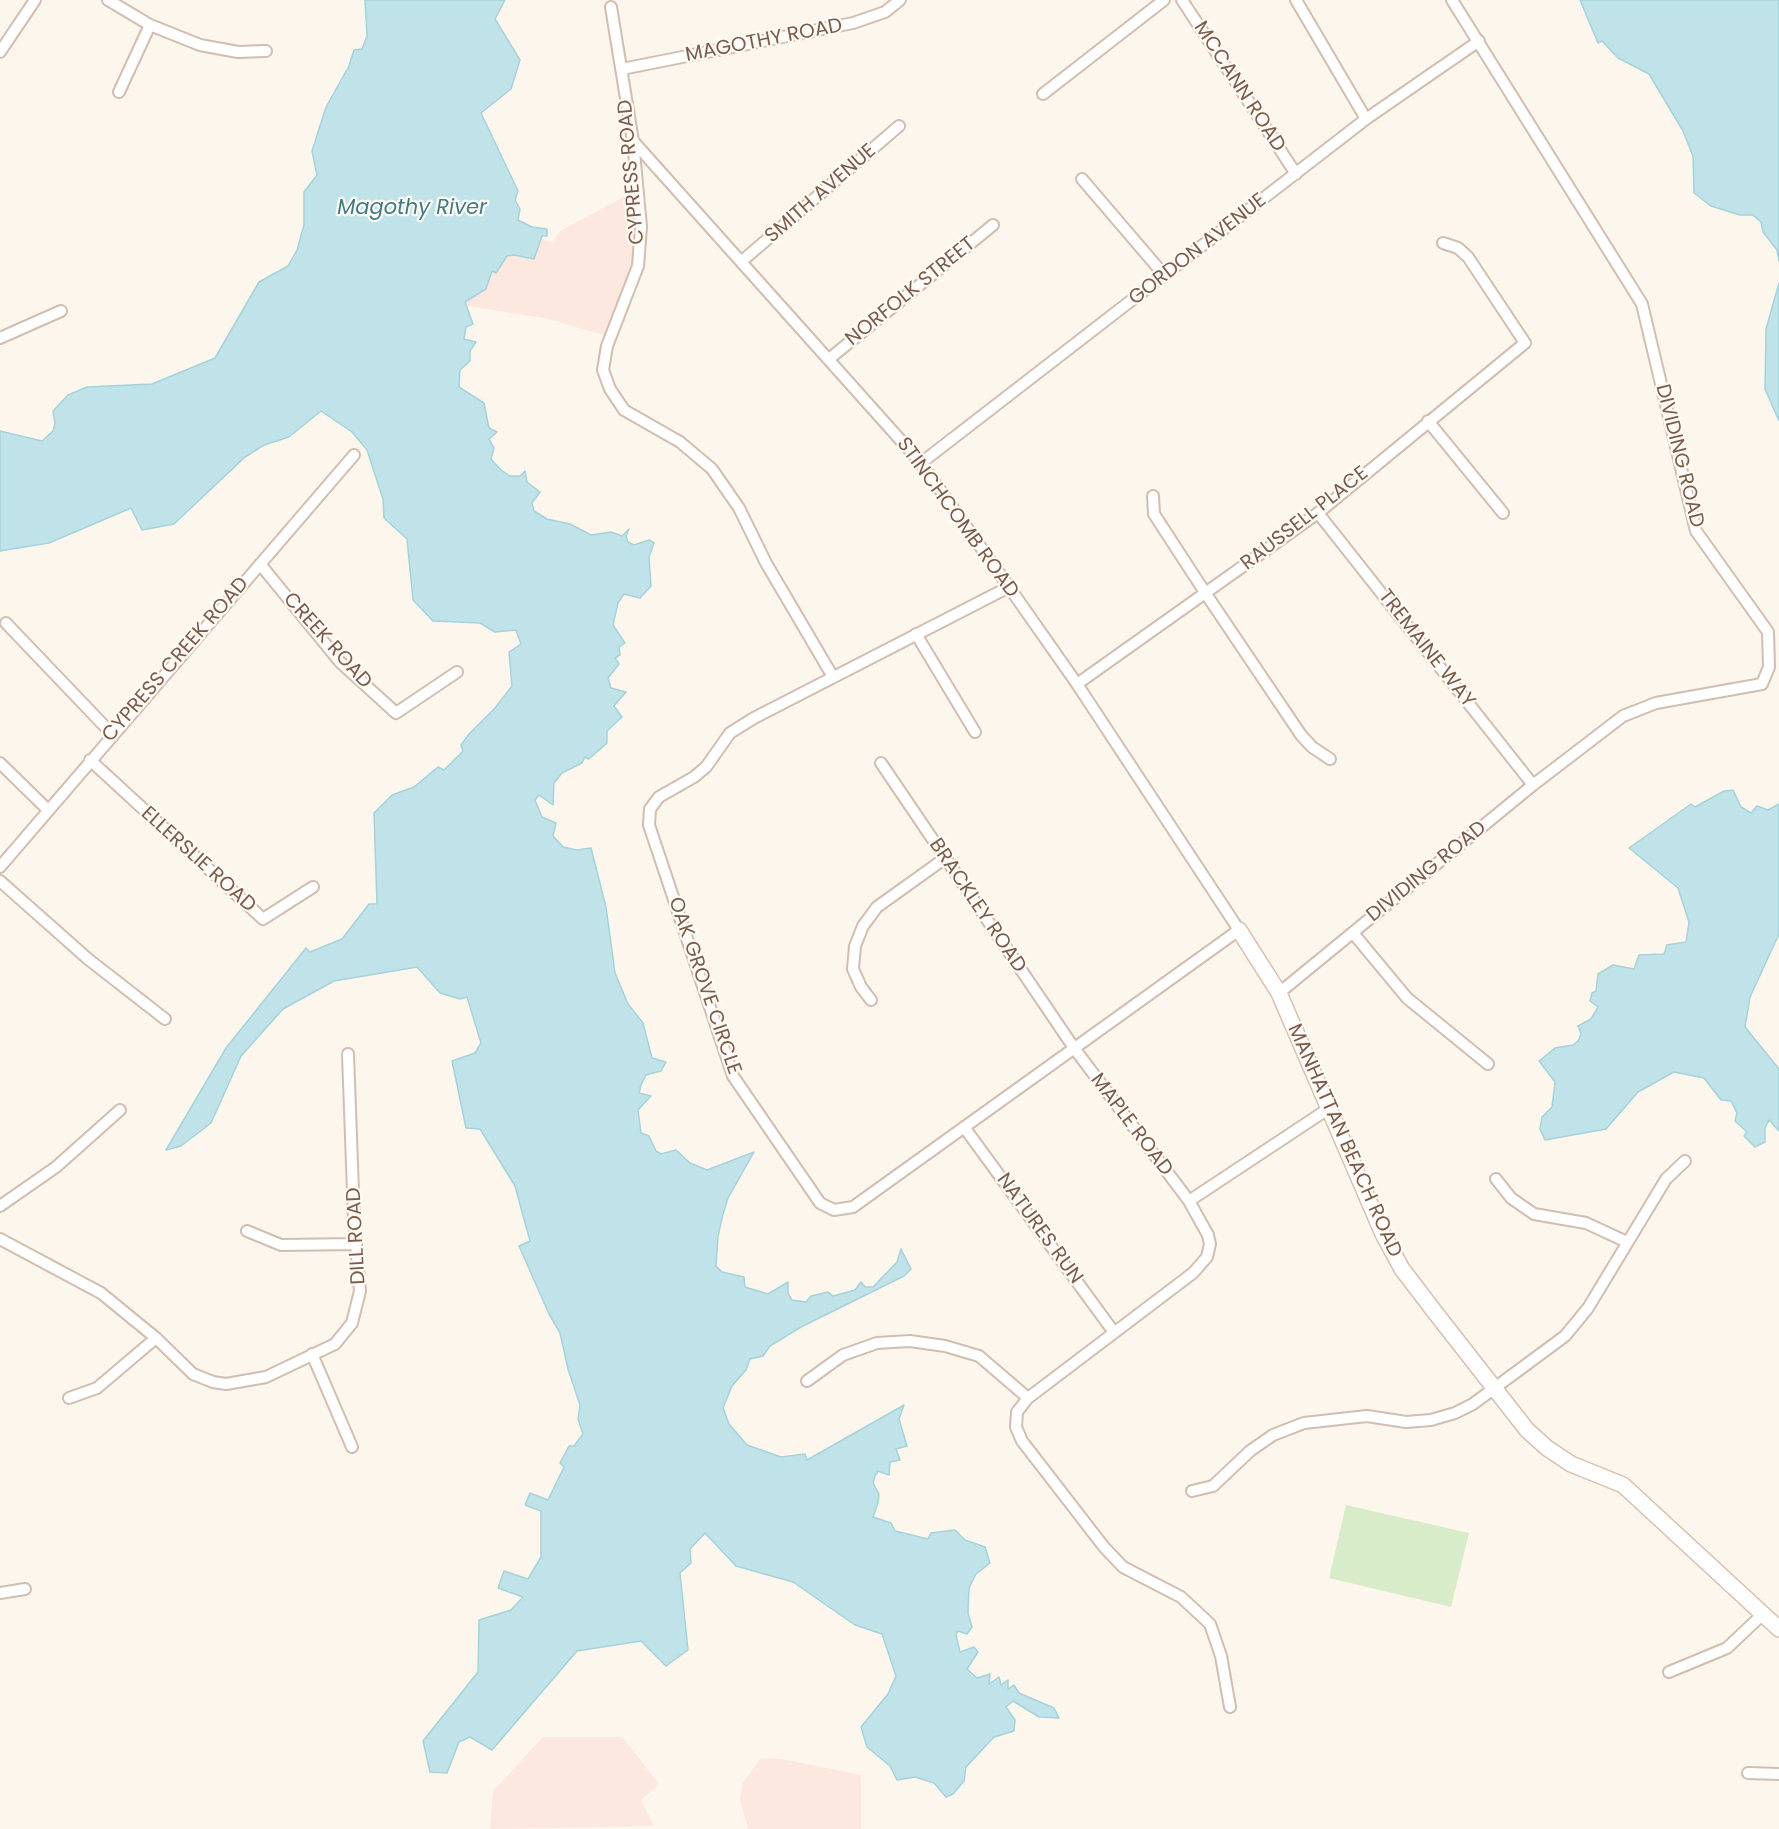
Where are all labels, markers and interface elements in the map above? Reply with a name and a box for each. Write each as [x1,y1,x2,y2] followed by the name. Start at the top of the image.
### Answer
[684,14,844,68] street label: MAGOTHY ROAD
[1188,17,1290,157] street label: MCCANN ROAD
[614,99,650,245] street label: CYPRESS ROAD
[761,139,881,249] street label: SMITH AVENUE
[1125,189,1271,311] street label: GORDON AVENUE
[337,196,487,222] water label: Magothy River
[841,232,981,352] street label: NORFOLK STREET
[1650,382,1708,530] street label: DIVIDING ROAD
[891,433,1023,603] street label: STINCHCOMB ROAD
[1237,462,1373,576] street label: RAUSSELL PLACE
[98,573,254,747] street label: CYPRESS CREEK ROAD
[1372,585,1480,713] street label: TREMAINE WAY
[278,588,376,694] street label: CREEK ROAD
[136,802,260,918] street label: ELLERSLIE ROAD
[1362,816,1492,928] street label: DIVIDING ROAD
[923,834,1031,978] street label: BRACKLEY ROAD
[662,894,746,1078] street label: OAK GROVE CIRCLE
[1282,1021,1406,1261] street label: MANHATTAN BEACH ROAD
[1085,1069,1177,1181] street label: MAPLE ROAD
[991,1169,1087,1289] street label: NATURES RUN
[342,1187,372,1285] street label: DILL ROAD

